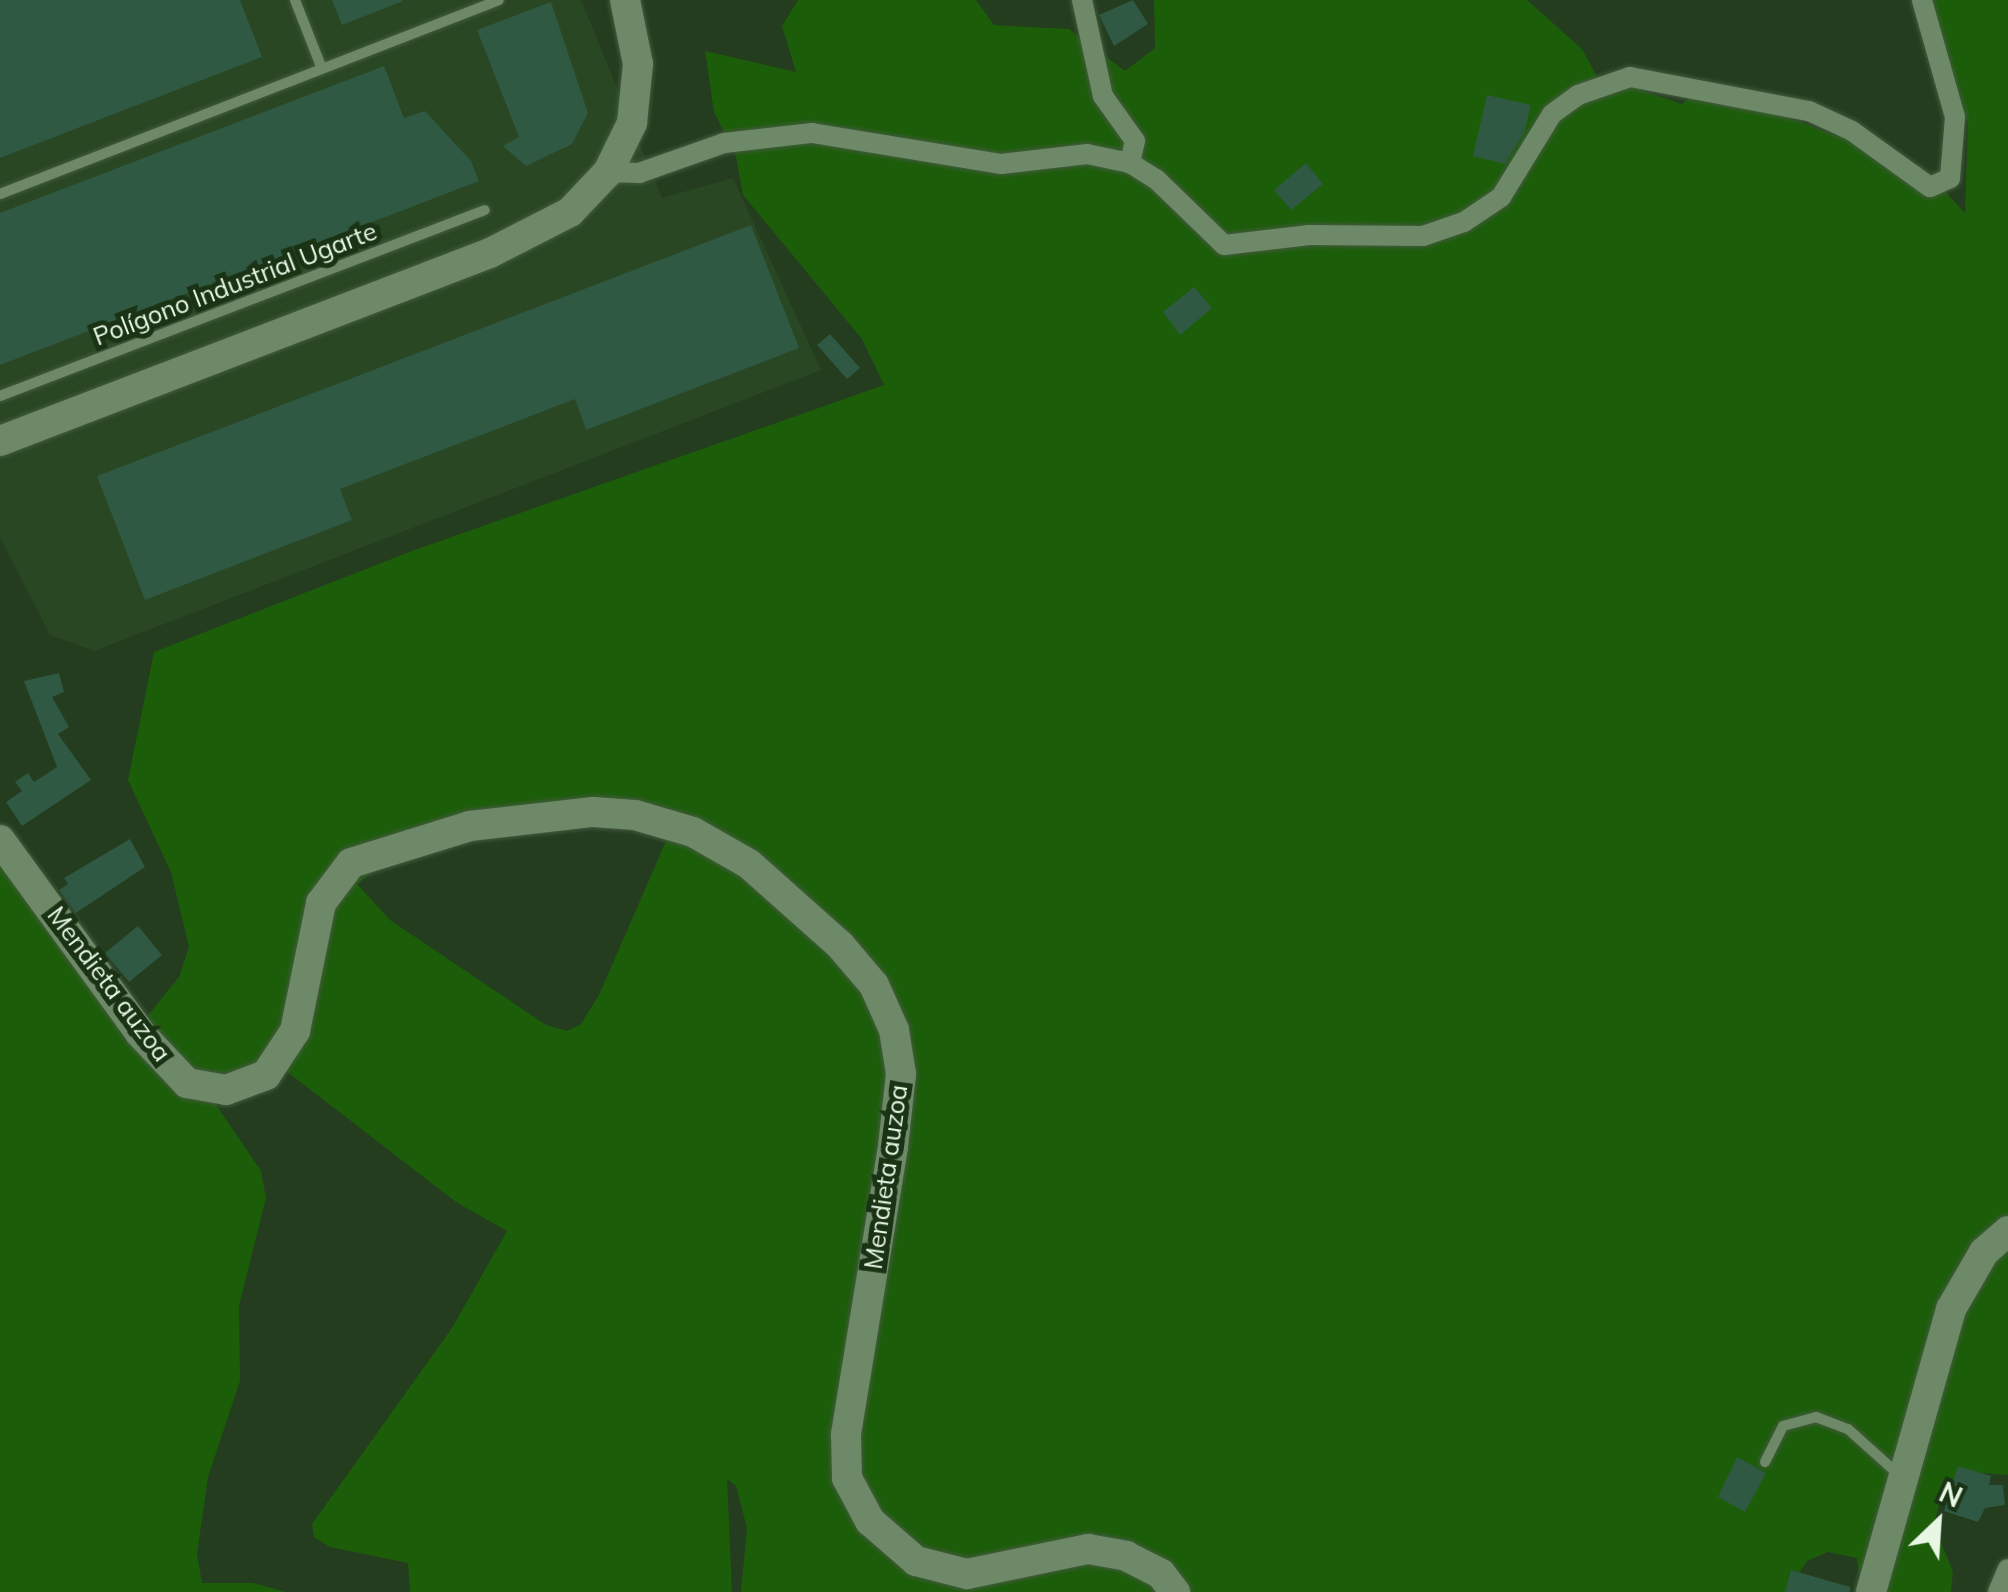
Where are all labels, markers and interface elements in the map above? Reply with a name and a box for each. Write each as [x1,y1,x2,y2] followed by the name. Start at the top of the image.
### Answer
[89,216,381,352] street label: Polígono Industrial Ugarte
[41,901,177,1067] street label: Mendieta auzoa
[858,1083,914,1271] street label: Mendieta auzoa
[1888,1472,1988,1572] north arrow
[1934,1474,1968,1515] text: N

